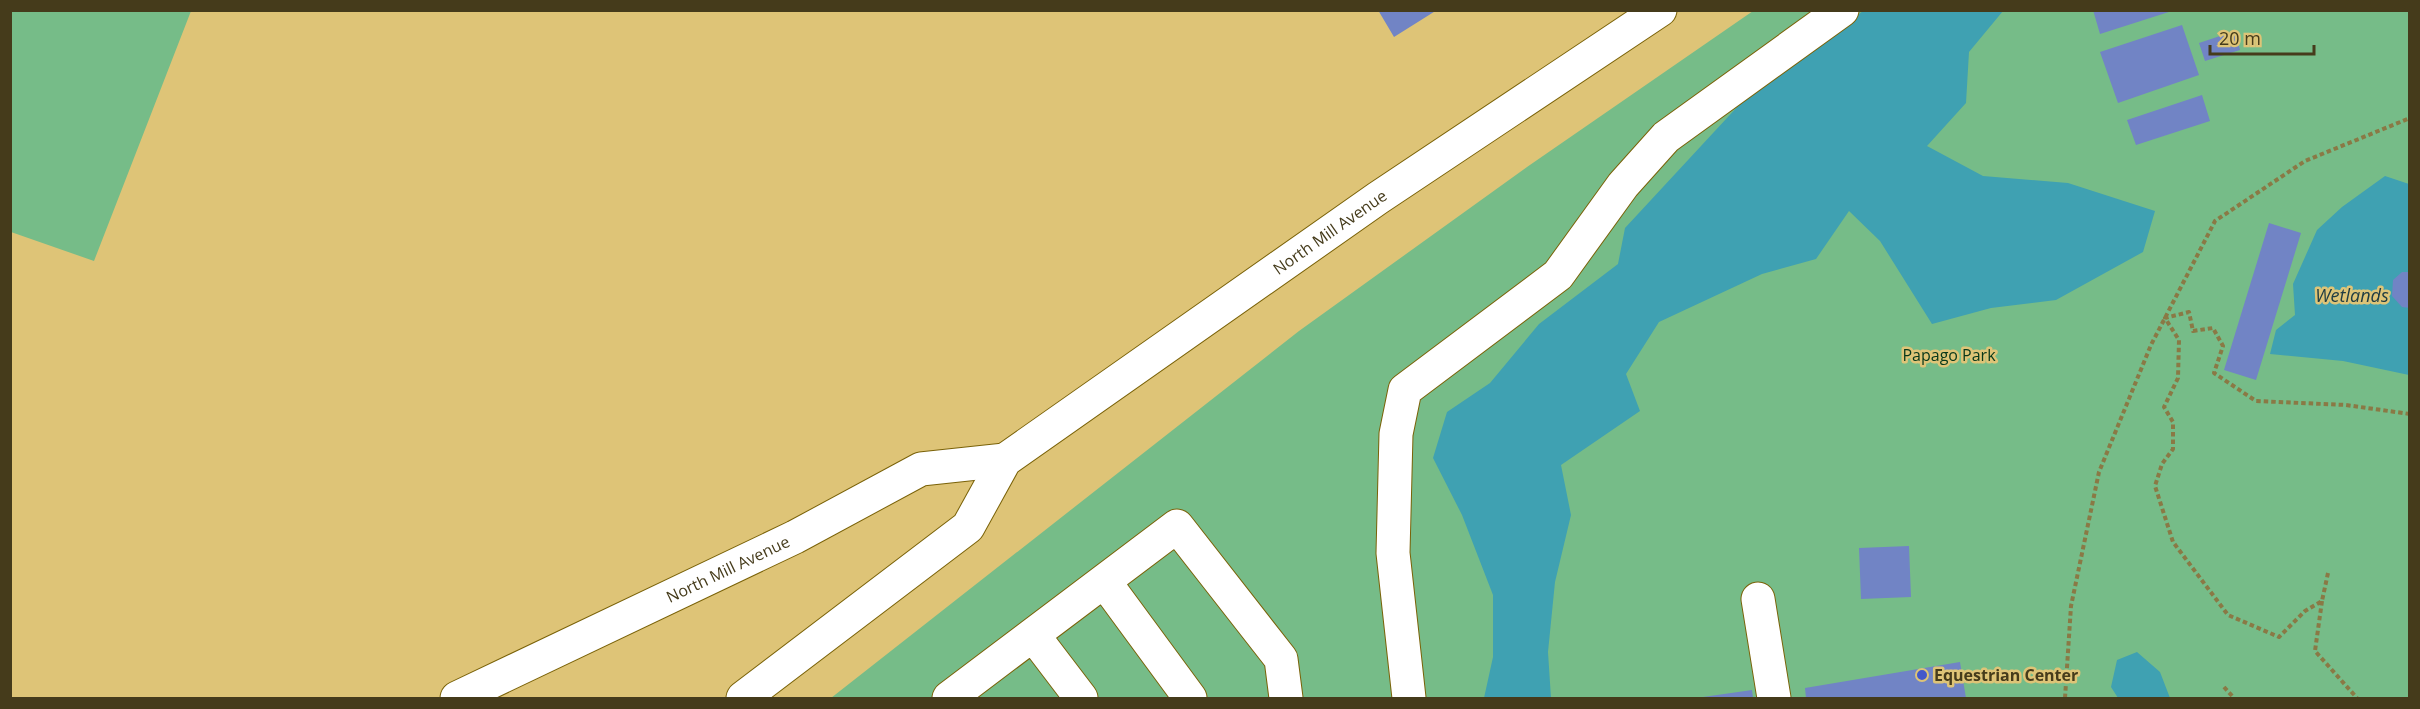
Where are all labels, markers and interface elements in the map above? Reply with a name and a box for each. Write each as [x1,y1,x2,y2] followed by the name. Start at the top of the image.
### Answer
[2210,18,2314,56] scale bar
[2219,26,2261,50] text: 20 m
[1268,184,1391,279] street label: North Mill Avenue
[2315,283,2389,307] water label: Wetlands
[1902,344,1996,366] park label: Papago Park
[662,530,793,608] street label: North Mill Avenue
[1934,664,2078,686] place label: Equestrian Center
[1915,668,1929,682] marker: Equestrian Center

